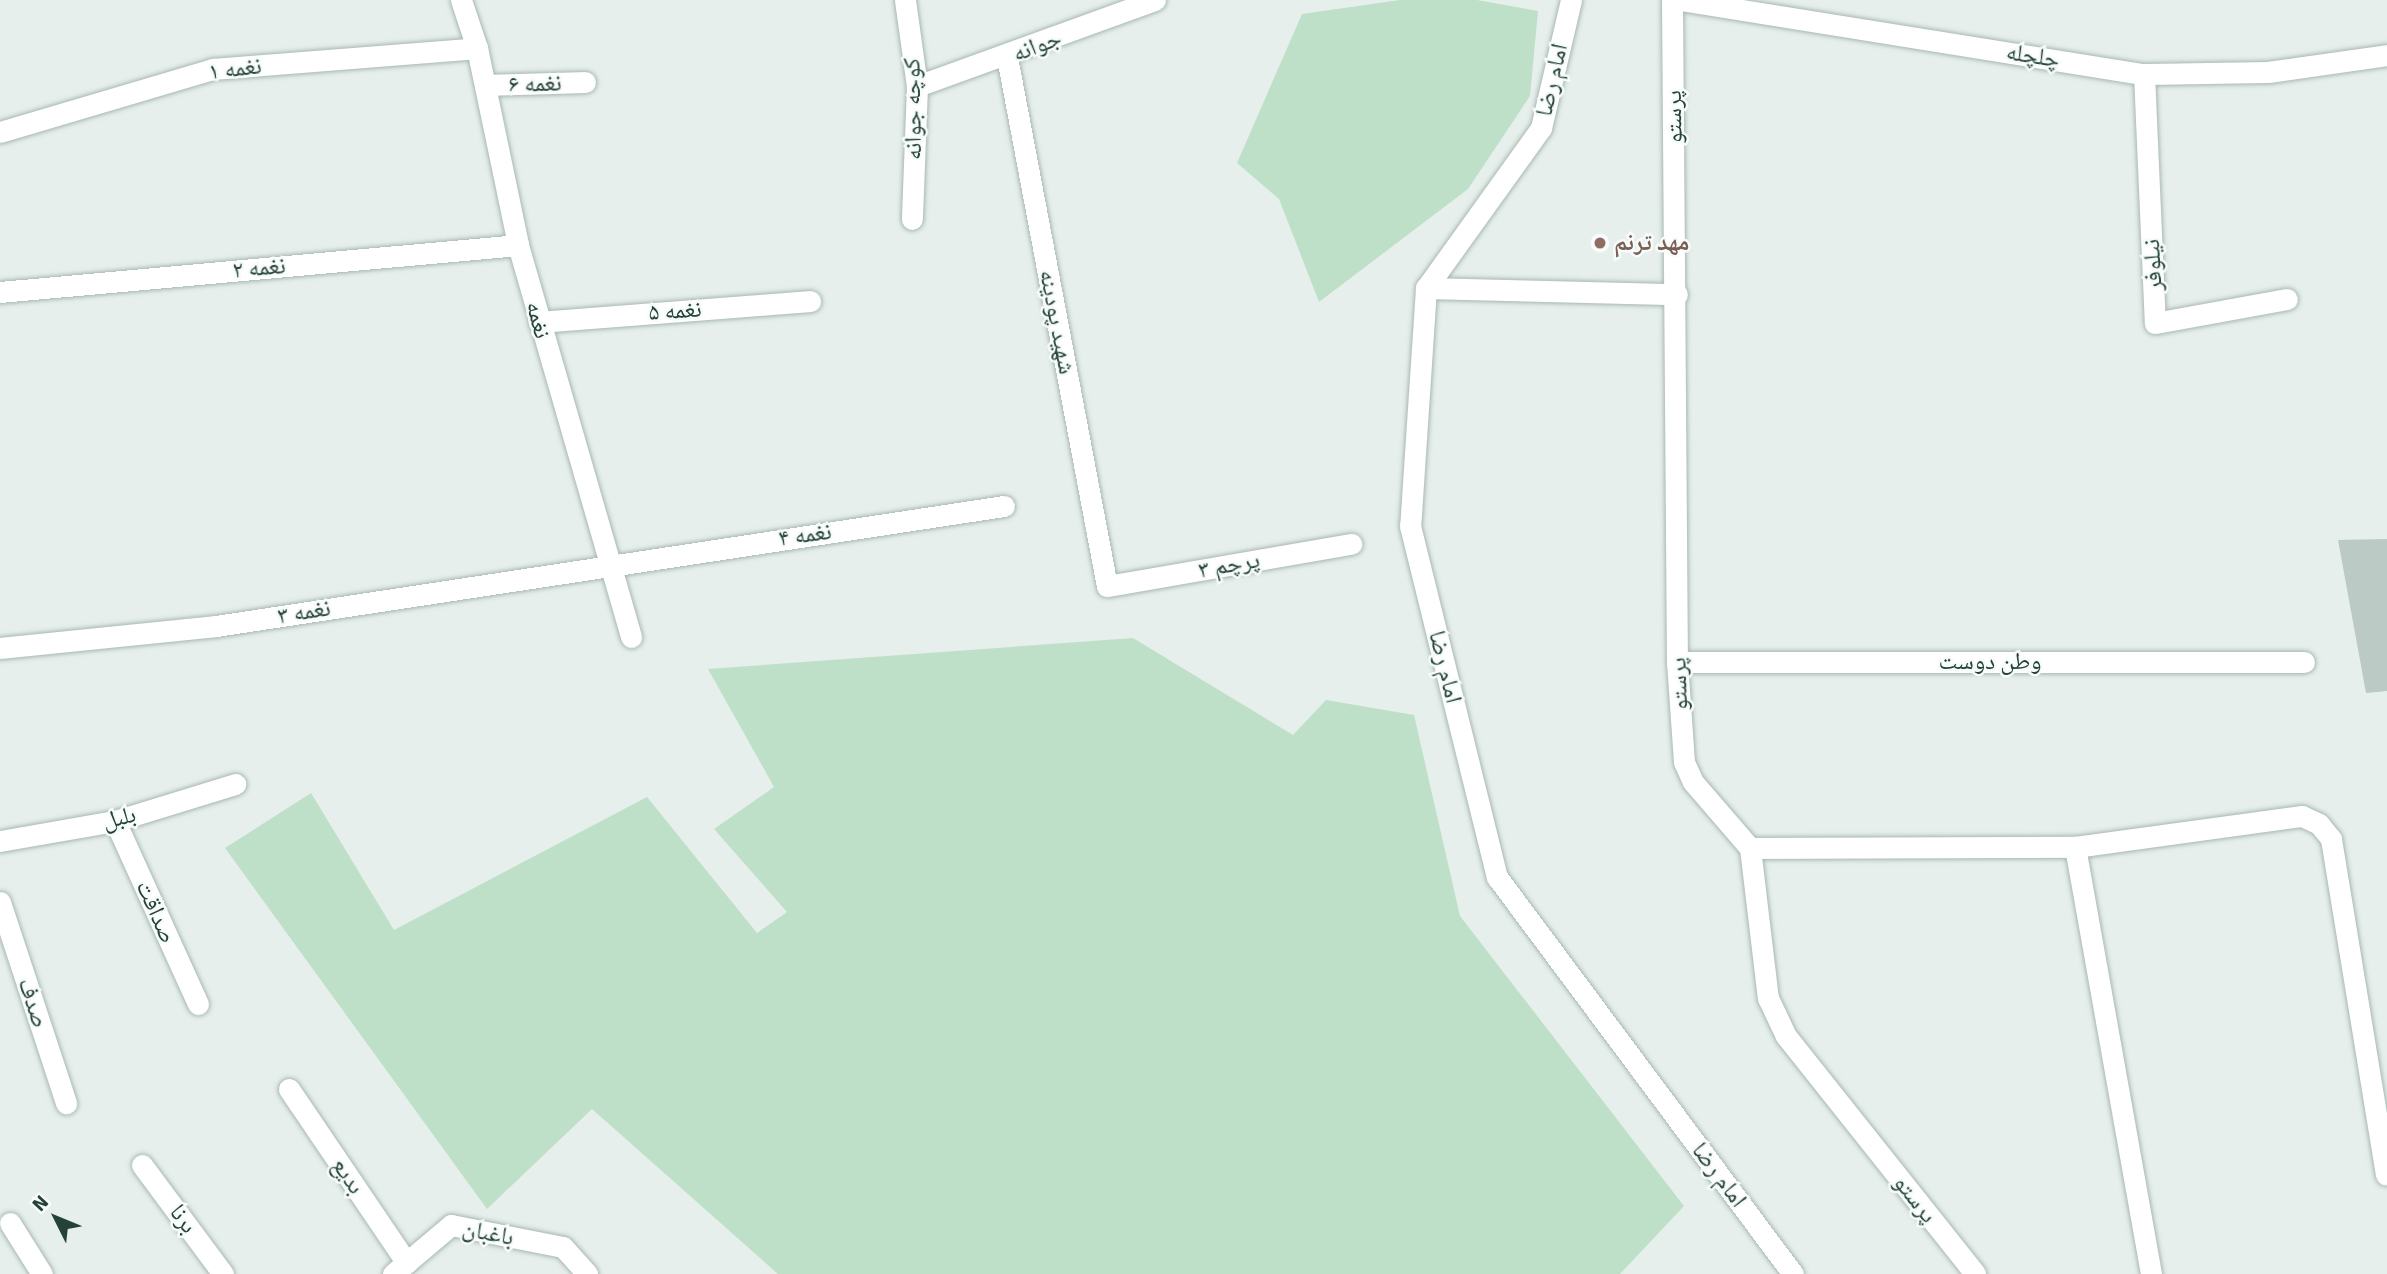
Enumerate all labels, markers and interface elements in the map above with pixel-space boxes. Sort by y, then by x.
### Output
street label: جوانه [1009,24,1065,68]
street label: چلچله [2004,38,2062,74]
street label: امام رضا [1530,41,1574,119]
street label: نغمه ۱ [207,51,263,87]
street label: کوچه جوانه [898,58,928,160]
street label: نغمه ۶ [508,69,562,99]
street label: پرستو [1659,90,1689,144]
place label: مهد ترنم [1614,229,1689,257]
marker: مهد ترنم [1592,235,1608,251]
street label: نیلوفر [2137,238,2169,292]
street label: نغمه ۲ [231,251,287,285]
street label: شهید پودینه [1033,267,1081,377]
street label: نغمه ۵ [647,295,703,327]
street label: نغمه [519,298,557,342]
street label: نغمه ۴ [777,517,833,553]
street label: پرچم ۳ [1196,545,1262,585]
street label: نغمه ۳ [275,594,333,630]
street label: امام رضا [1422,628,1468,706]
street label: وطن دوست [1939,648,2041,676]
street label: پرستو [1664,657,1694,711]
street label: بلبل [99,800,139,836]
street label: صداقت [129,876,183,948]
street label: صدف [11,974,55,1032]
street label: امام رضا [1685,1137,1753,1213]
street label: بدیع [326,1152,370,1200]
street label: پرستو [1887,1169,1943,1229]
north arrow [21,1183,91,1253]
text: N [27,1191,54,1217]
street label: برنا [163,1199,203,1239]
street label: باغبان [460,1214,516,1252]

